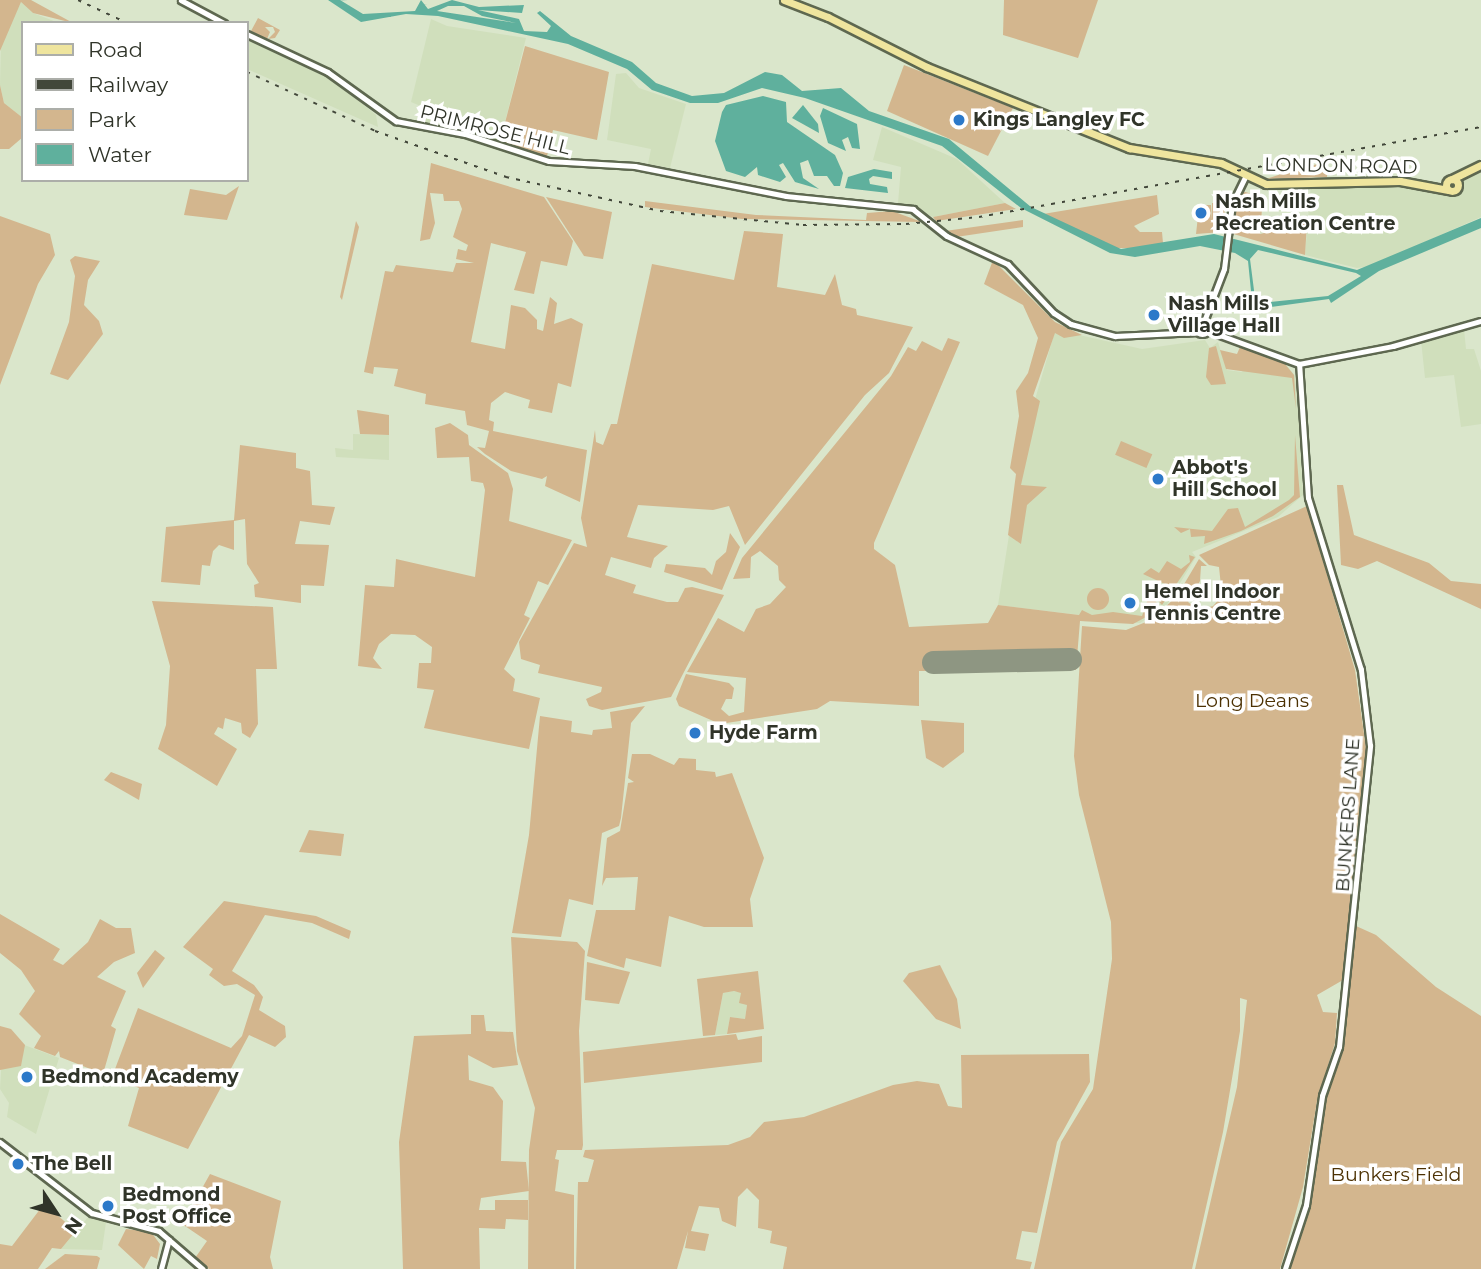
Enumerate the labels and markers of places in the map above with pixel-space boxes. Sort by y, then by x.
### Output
place label: Kings Langley FC [973,109,1145,131]
marker: Kings Langley FC [951,112,967,128]
place label: Nash Mills Recreation Centre [1215,191,1395,235]
marker: Nash Mills Recreation Centre [1193,205,1209,221]
place label: Nash Mills Village Hall [1168,293,1280,337]
marker: Nash Mills Village Hall [1146,307,1162,323]
place label: Abbot's Hill School [1172,457,1277,501]
marker: Abbot's Hill School [1150,471,1166,487]
place label: Hemel Indoor Tennis Centre [1144,581,1281,625]
marker: Hemel Indoor Tennis Centre [1122,595,1138,611]
place label: Hyde Farm [709,722,818,744]
marker: Hyde Farm [687,725,703,741]
place label: Bedmond Academy [41,1066,239,1088]
marker: Bedmond Academy [19,1069,35,1085]
place label: The Bell [32,1153,112,1175]
marker: The Bell [10,1156,26,1172]
place label: Bedmond Post Office [122,1184,231,1228]
marker: Bedmond Post Office [100,1198,116,1214]

